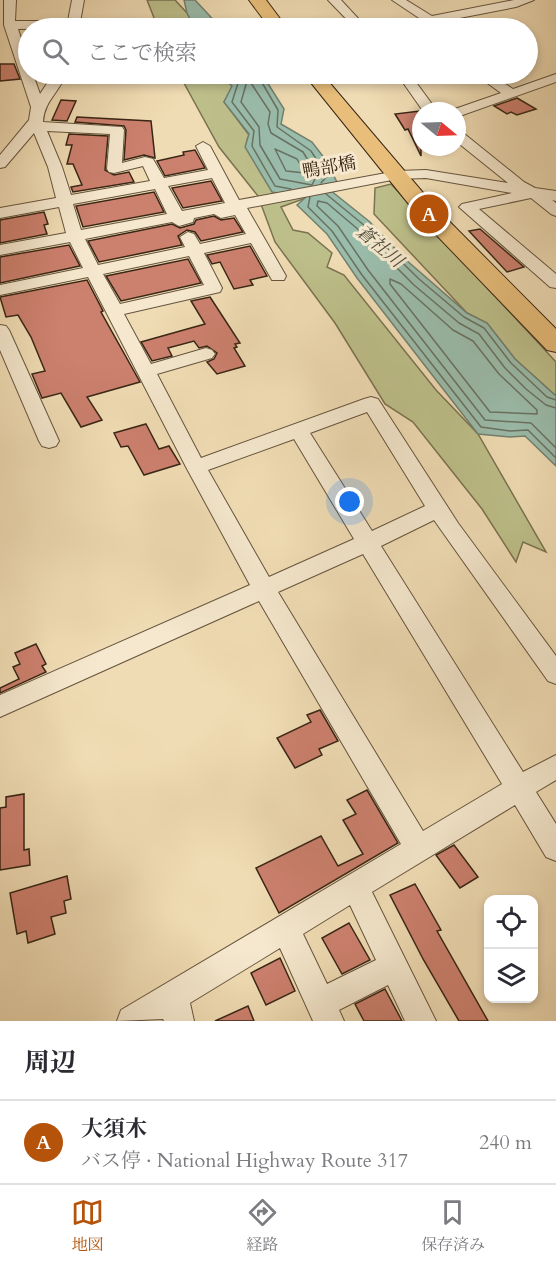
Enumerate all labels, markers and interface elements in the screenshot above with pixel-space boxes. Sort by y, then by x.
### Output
search box [18,18,538,84]
icon: search [39,35,72,68]
text: ここで検索 [87,38,197,68]
north arrow [412,102,466,156]
street label: 鴨部橋 [300,150,358,184]
pin: A [410,192,448,236]
water label: 蒼社川 [351,219,410,275]
your location [335,487,364,516]
map controls [484,895,538,1003]
button: locate [484,895,538,949]
button: layers [484,949,538,1003]
text: 周辺 [24,1045,76,1080]
text: 大須木 [81,1114,147,1144]
text: A [36,1129,51,1156]
text: 240 m [479,1129,532,1156]
text: バス停 · National Highway Route 317 [81,1147,408,1174]
tab: 地図 [71,1196,104,1256]
tab: 経路 [246,1196,279,1256]
tab: 保存済み [421,1196,485,1256]

